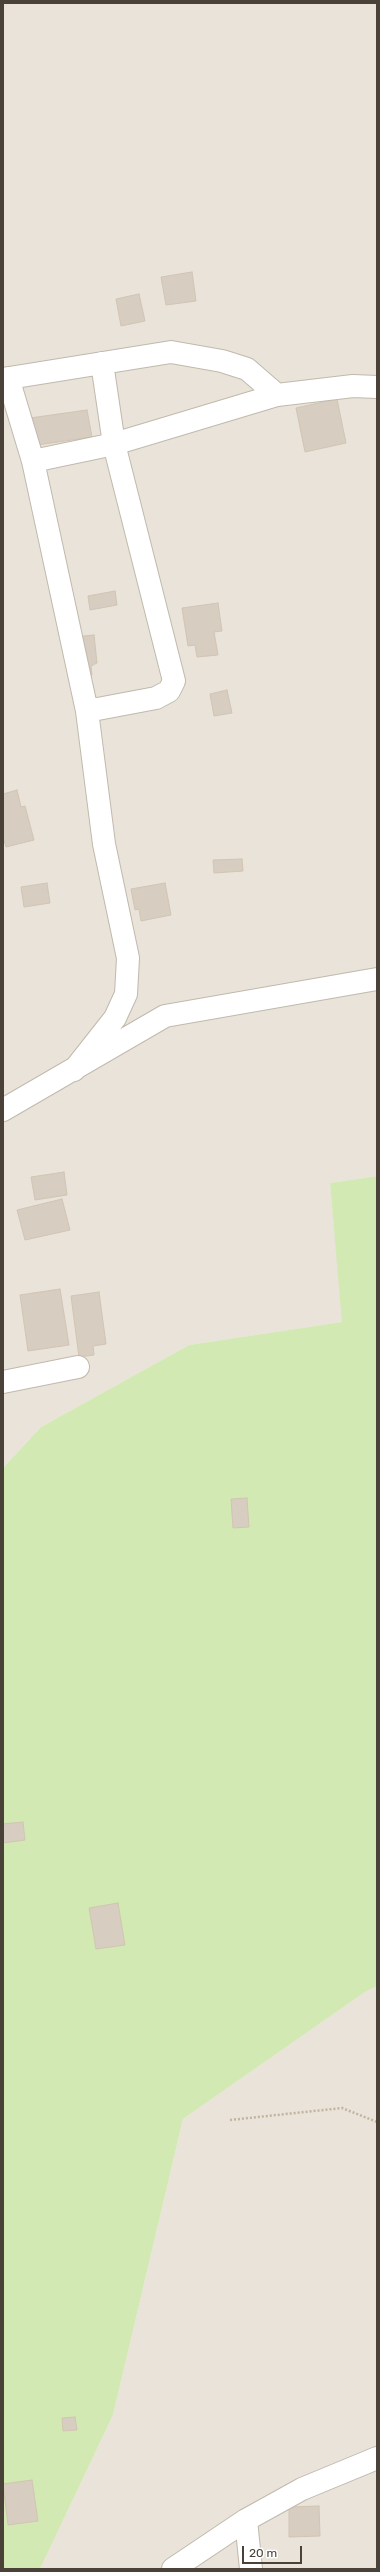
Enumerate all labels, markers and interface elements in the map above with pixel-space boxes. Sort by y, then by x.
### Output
scale bar [244,2538,304,2564]
text: 20 m [249,2546,277,2560]

